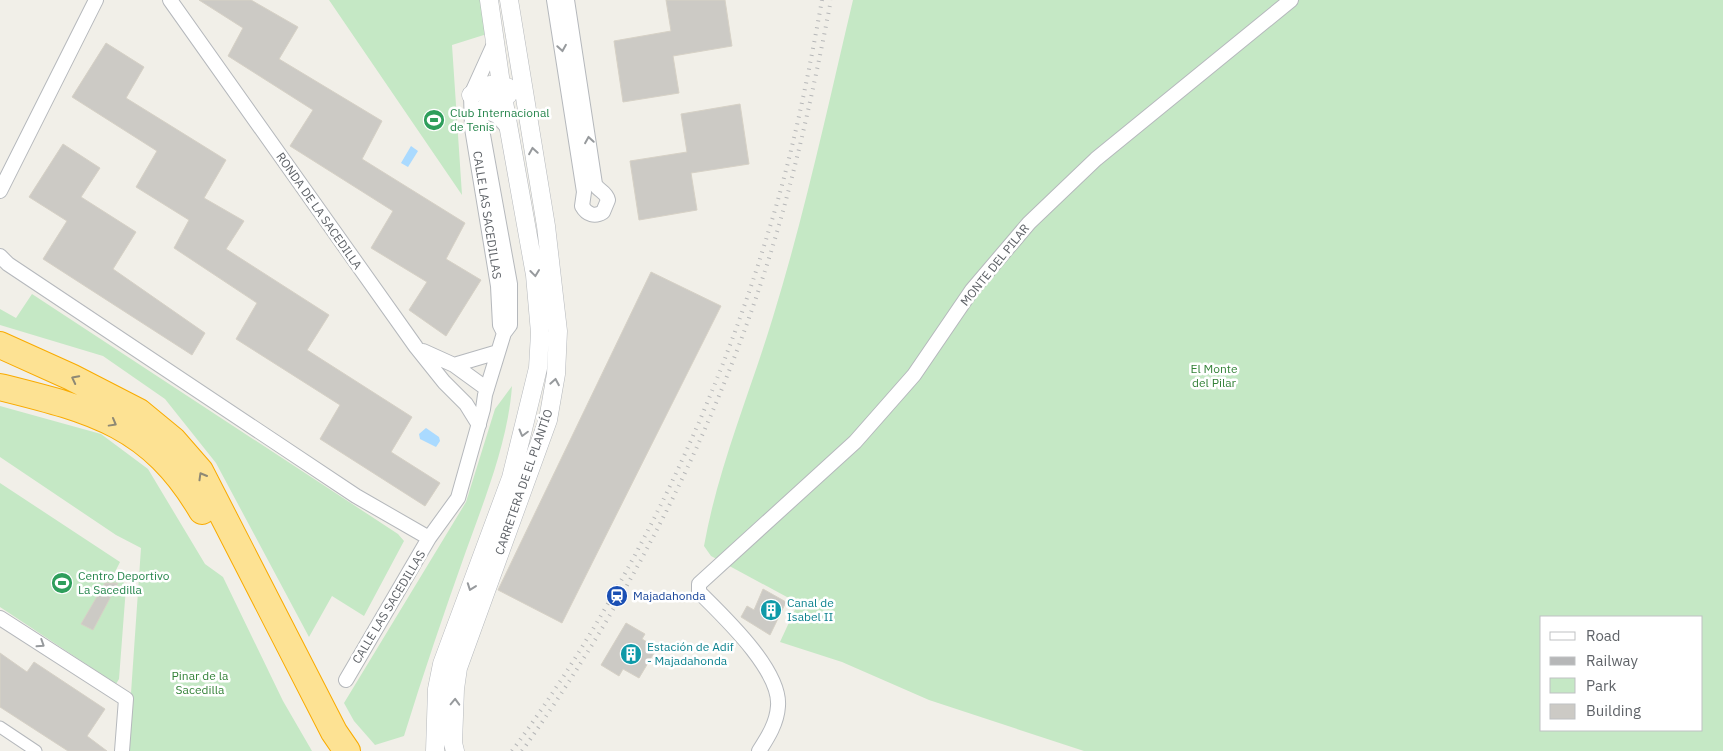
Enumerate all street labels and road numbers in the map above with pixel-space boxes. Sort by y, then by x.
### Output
street label: RONDA DE LA SACEDILLA [273,149,366,272]
street label: CALLE LAS SACEDILLAS [470,150,505,280]
street label: MONTE DEL PILAR [957,220,1032,309]
street label: CARRETERA DE EL PLANTÍO [492,407,556,557]
street label: CALLE LAS SACEDILLAS [349,547,428,666]

